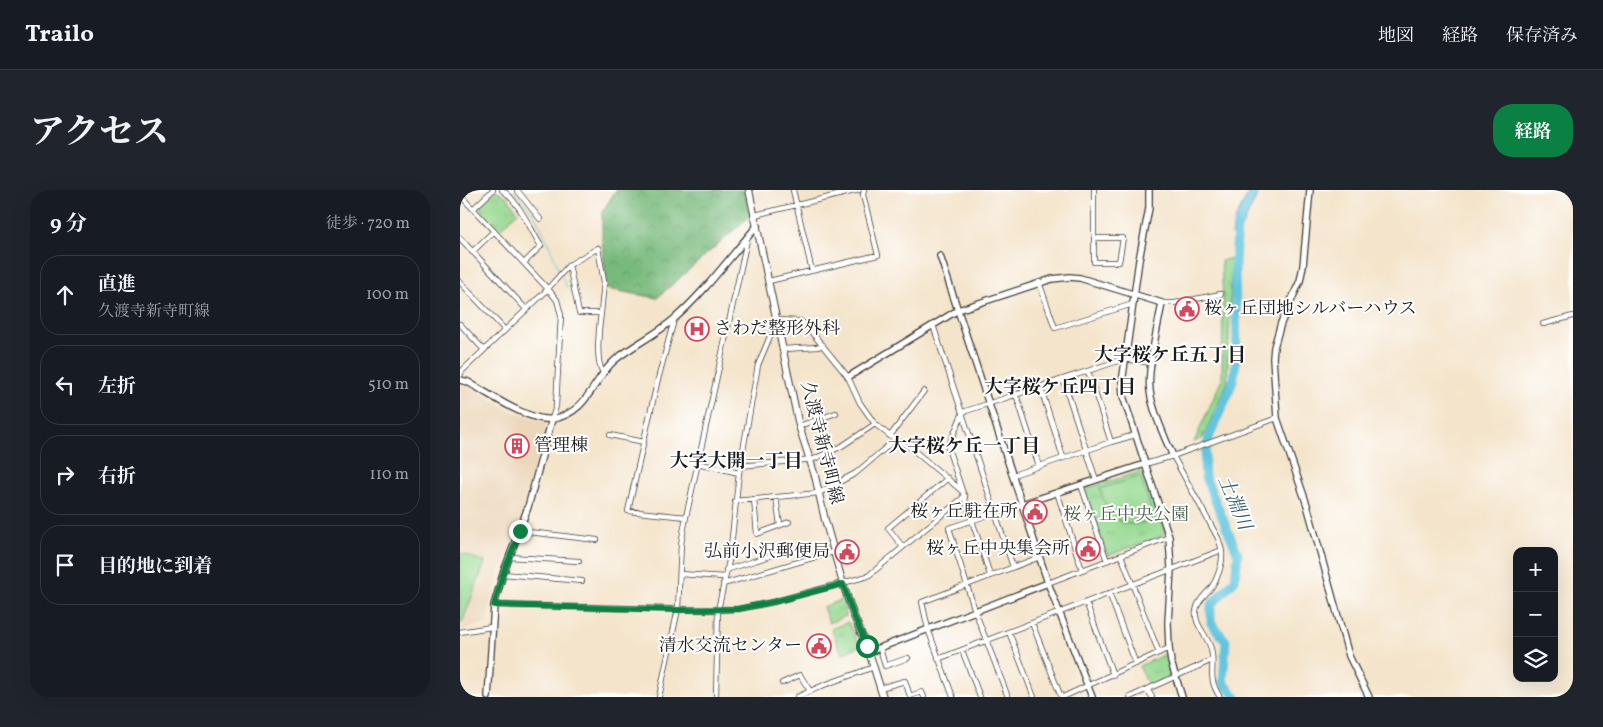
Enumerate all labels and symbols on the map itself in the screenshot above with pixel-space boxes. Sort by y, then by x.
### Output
public building icon: 桜ヶ丘団地シルバーハウス [1174,296,1200,322]
place label: 桜ヶ丘団地シルバーハウス [1204,297,1417,322]
hospital icon: さわだ整形外科 [684,316,710,342]
place label: さわだ整形外科 [714,317,840,342]
district label: 大字桜ケ丘五丁目 [1094,343,1246,369]
district label: 大字桜ケ丘四丁目 [984,375,1136,401]
street label: 久渡寺新寺町線 [794,379,848,507]
building icon: 管理棟 [504,433,530,459]
place label: 管理棟 [534,434,588,459]
district label: 大字桜ケ丘一丁目 [888,434,1040,460]
district label: 大字大開一丁目 [669,449,803,475]
water label: 土淵川 [1211,472,1258,536]
public building icon: 桜ヶ丘駐在所 [1022,499,1048,525]
place label: 桜ヶ丘駐在所 [910,500,1018,525]
park label: 桜ヶ丘中央公園 [1063,503,1189,528]
route end [509,520,532,543]
public building icon: 桜ヶ丘中央集会所 [1075,536,1101,562]
place label: 桜ヶ丘中央集会所 [926,537,1070,562]
public building icon: 弘前小沢郵便局 [834,539,860,565]
place label: 弘前小沢郵便局 [704,540,830,565]
public building icon: 清水交流センター [806,633,832,659]
place label: 清水交流センター [659,634,802,659]
route start [856,635,879,658]

